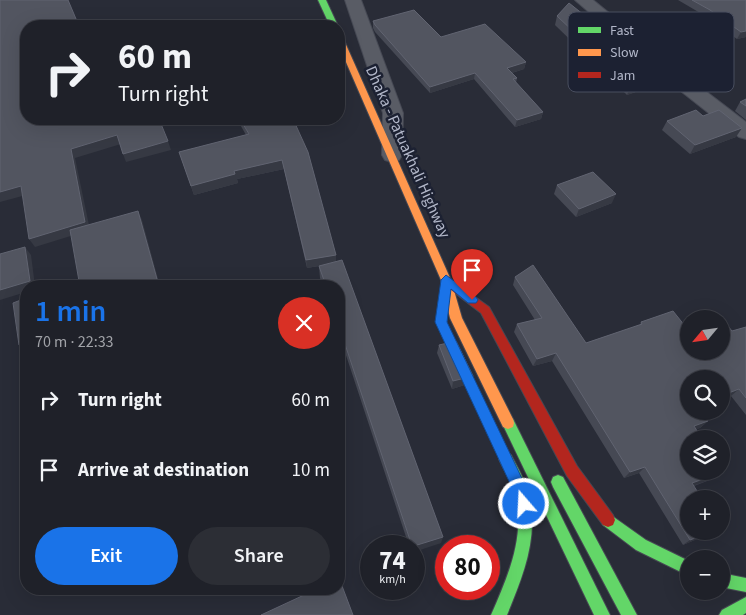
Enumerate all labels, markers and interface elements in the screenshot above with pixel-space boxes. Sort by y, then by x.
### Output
legend [568,12,734,92]
text: Fast [610,21,634,41]
text: 60 m [118,32,192,82]
icon: right [35,40,100,105]
text: Slow [610,43,639,63]
street label: Dhaka - Patuakhali Highway [360,63,456,242]
text: Jam [610,66,635,86]
text: Turn right [118,78,208,110]
pin [451,249,493,300]
icon: arrive [458,256,486,284]
text: 1 min [35,290,106,333]
button: close [278,297,330,349]
north arrow [680,310,730,360]
map controls [680,310,730,600]
text: 70 m · 22:33 [35,331,114,353]
button: search [680,370,730,420]
icon: right [35,386,63,414]
text: Turn right [78,387,162,414]
text: 60 m [292,387,330,414]
button: layers [680,430,730,480]
icon: arrive [35,456,63,484]
text: Arrive at destination [78,457,249,484]
text: 10 m [292,457,330,484]
position arrow [497,477,549,529]
button: + [680,490,730,540]
button: Exit [35,527,178,585]
button: Share [188,527,330,585]
speed limit sign: 80 [435,535,500,600]
text: 74 [379,543,406,579]
button: − [680,550,730,600]
text: km/h [379,571,406,588]

